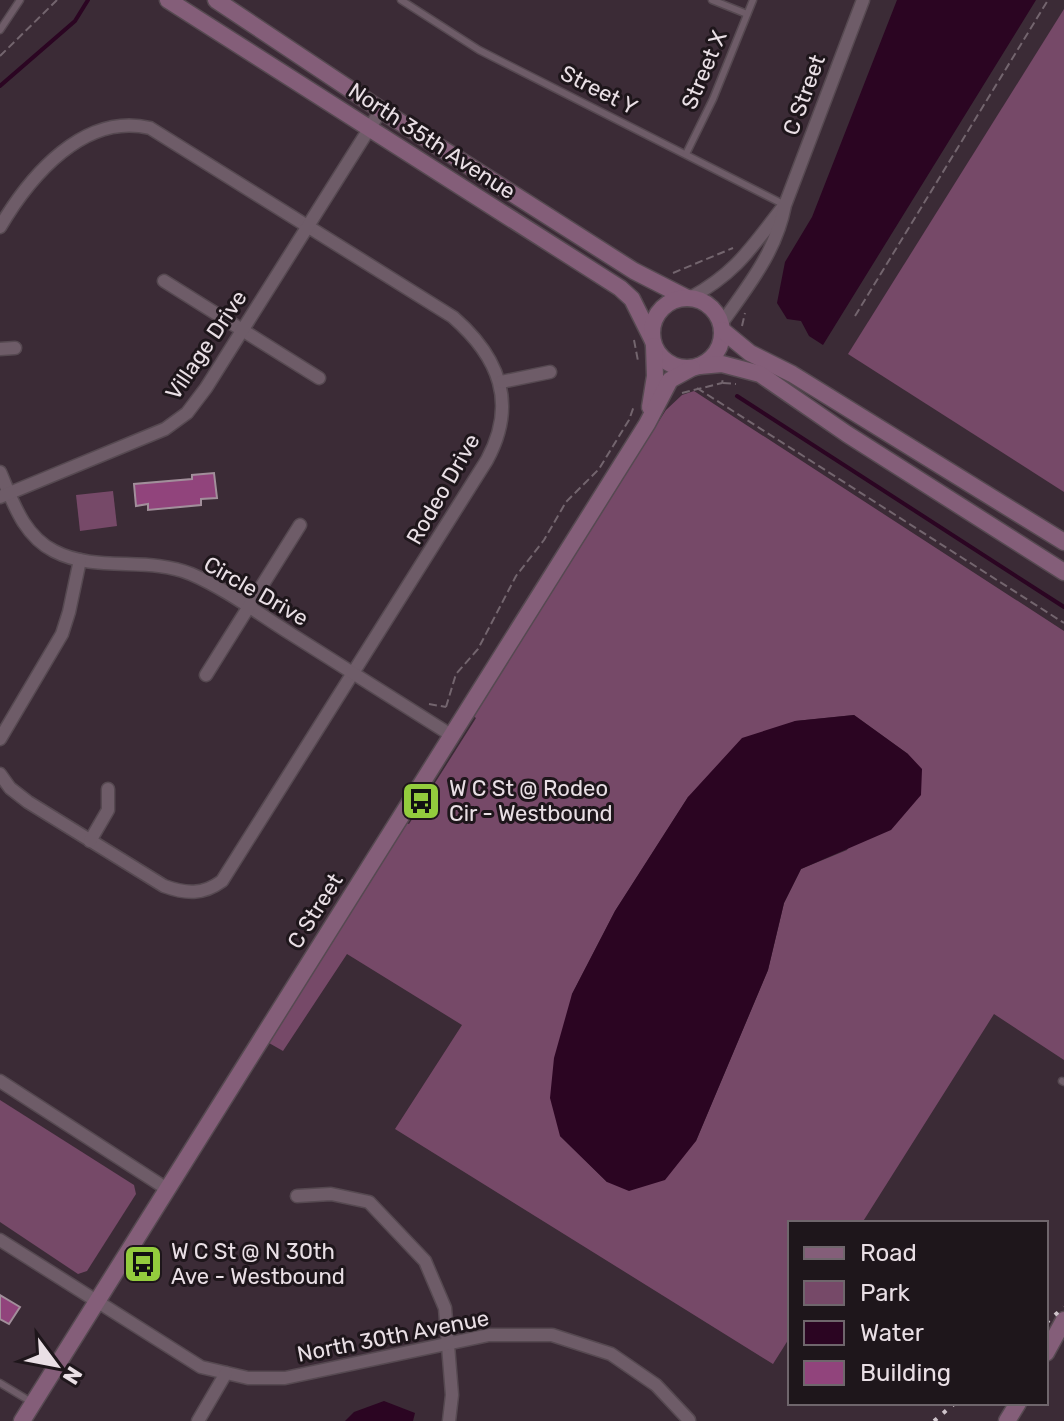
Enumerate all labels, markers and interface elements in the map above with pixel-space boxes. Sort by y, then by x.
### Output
street label: Street X [675,26,733,113]
street label: C Street [777,51,831,139]
street label: Street Y [556,59,642,121]
street label: North 35th Avenue [343,77,521,205]
street label: Village Drive [159,285,253,405]
street label: Rodeo Drive [400,429,486,549]
street label: Circle Drive [199,550,313,632]
place label: W C St @ Rodeo Cir - Westbound [449,775,613,827]
bus stop icon: W C St @ Rodeo Cir - Westbound [400,780,442,822]
street label: C Street [281,868,349,954]
legend [788,1221,1048,1405]
place label: W C St @ N 30th Ave - Westbound [171,1238,345,1290]
text: Road [860,1239,917,1267]
bus stop icon: W C St @ N 30th Ave - Westbound [122,1243,164,1285]
text: Park [860,1279,911,1307]
street label: North 30th Avenue [295,1304,491,1368]
text: Water [860,1319,924,1347]
north arrow [16,1325,96,1405]
text: Building [860,1359,951,1387]
text: N [57,1361,88,1389]

